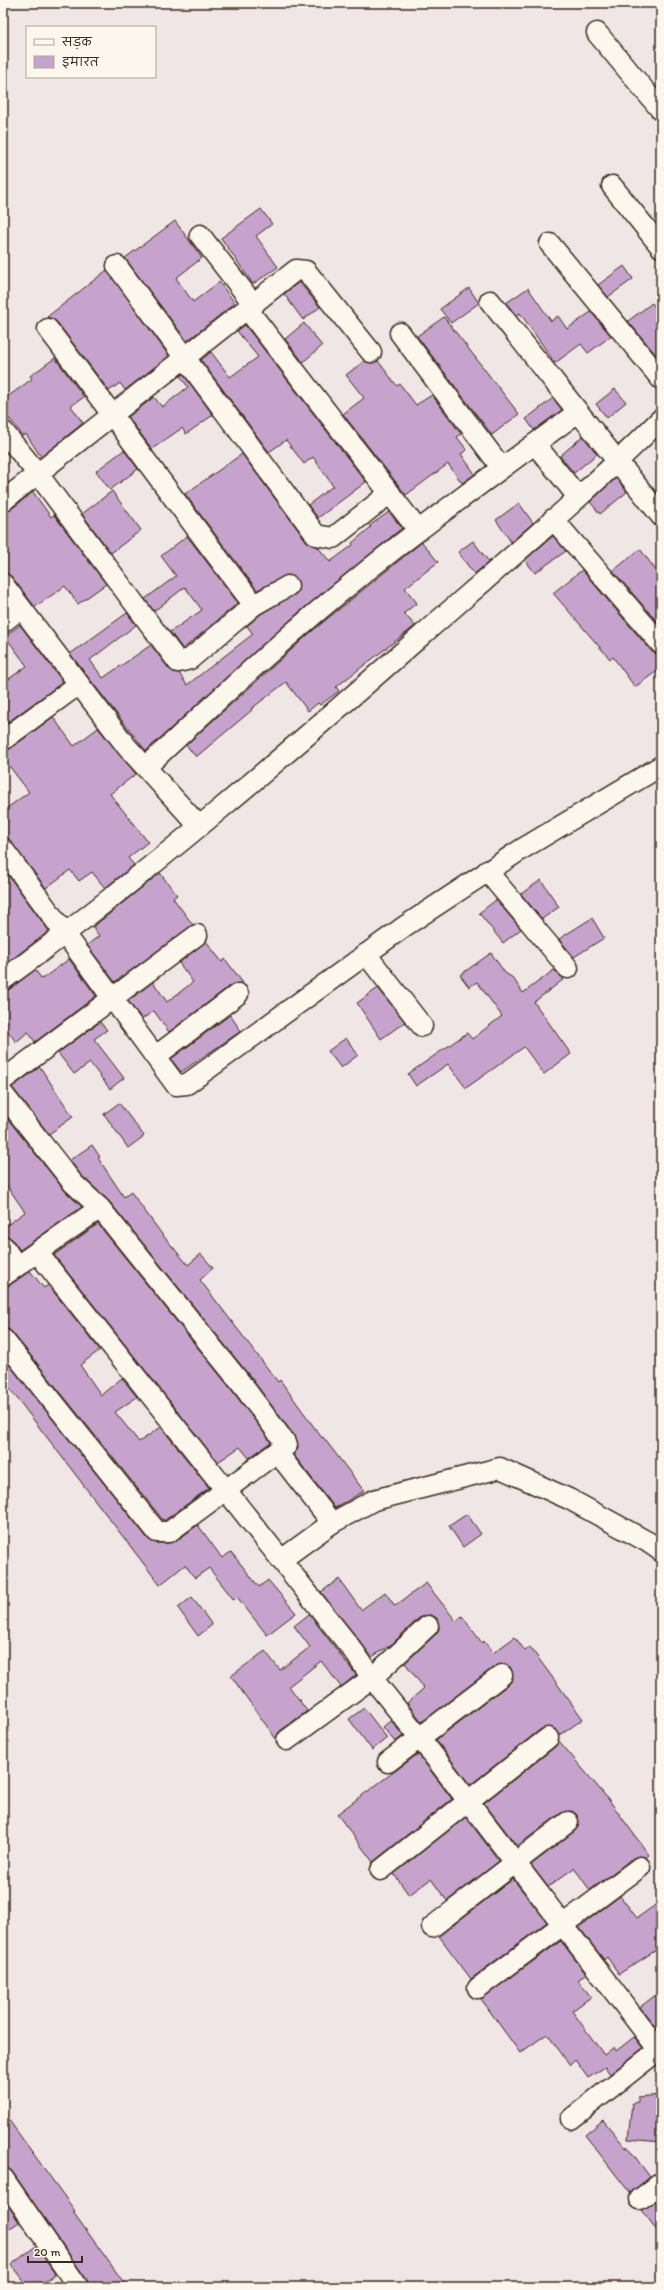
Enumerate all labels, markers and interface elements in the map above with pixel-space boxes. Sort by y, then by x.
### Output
legend [26,26,156,78]
text: सड़क [61,35,93,50]
text: इमारत [62,55,100,69]
scale bar [28,2238,82,2264]
text: 20 m [34,2245,61,2259]

